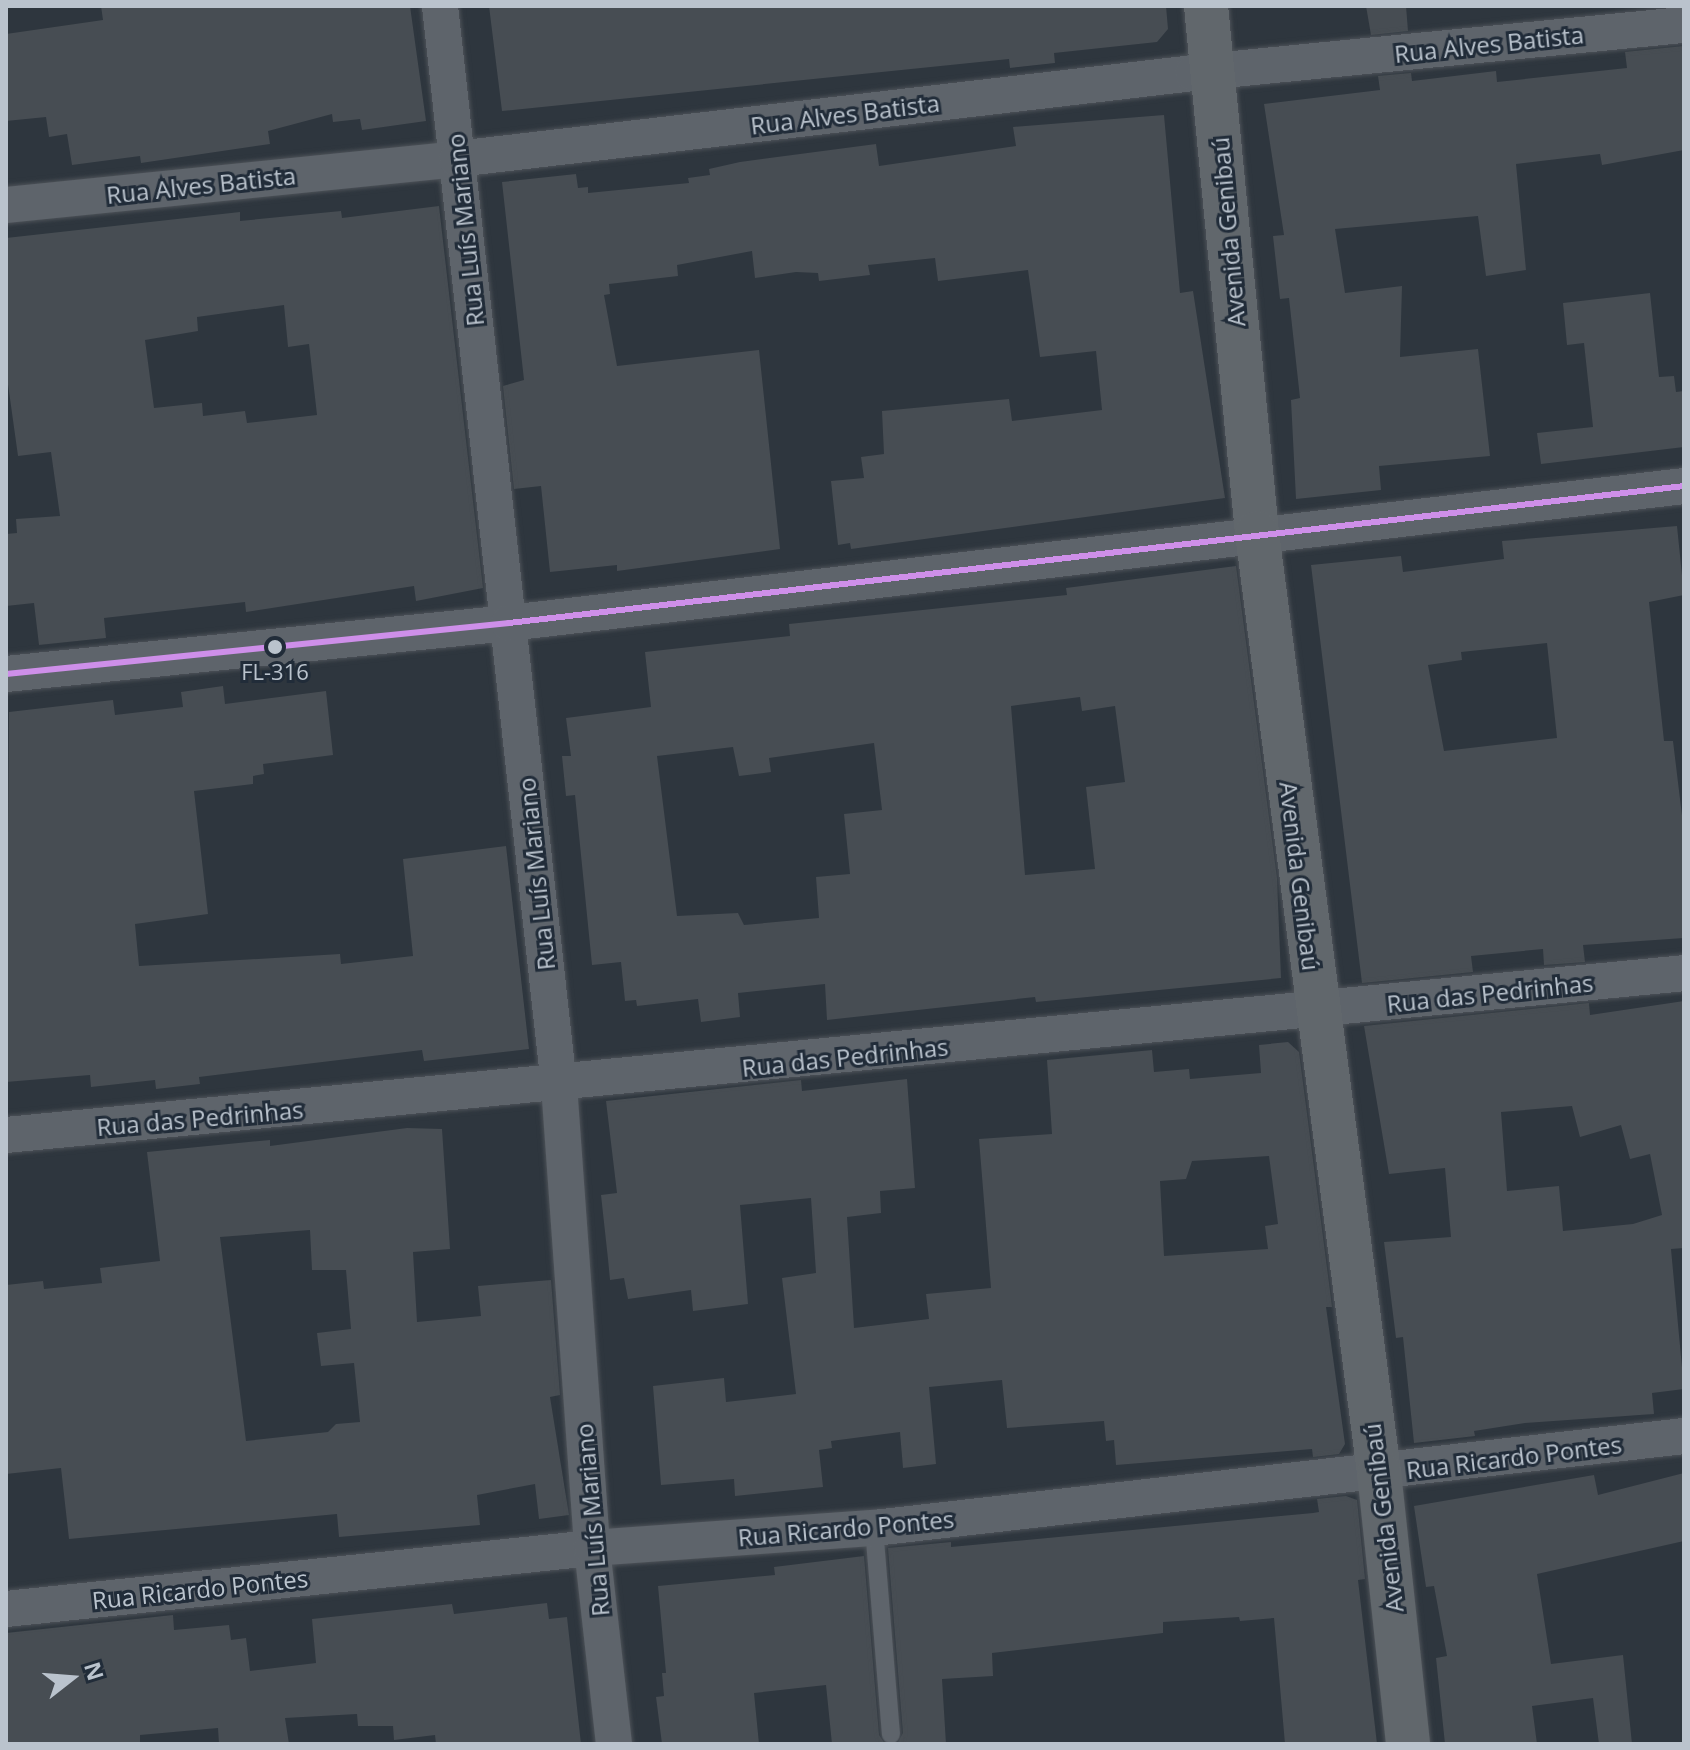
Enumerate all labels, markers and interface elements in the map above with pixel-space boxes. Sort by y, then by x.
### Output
street label: Rua Alves Batista [1393,20,1585,68]
street label: Rua Alves Batista [749,88,941,140]
street label: Rua Luís Mariano [441,132,489,328]
street label: Avenida Genibaú [1205,136,1251,328]
street label: Rua Alves Batista [105,161,297,209]
marker: FL-316 [267,639,283,655]
place label: FL-316 [241,659,309,685]
street label: Rua Luís Mariano [512,776,560,972]
street label: Avenida Genibaú [1274,780,1326,972]
street label: Rua das Pedrinhas [1385,968,1595,1018]
street label: Rua das Pedrinhas [740,1032,950,1082]
street label: Rua das Pedrinhas [95,1095,305,1141]
street label: Rua Luís Mariano [569,1422,615,1618]
street label: Avenida Genibaú [1357,1422,1409,1614]
street label: Rua Ricardo Pontes [1405,1429,1623,1485]
street label: Rua Ricardo Pontes [737,1504,955,1552]
street label: Rua Ricardo Pontes [91,1563,309,1615]
north arrow [32,1638,112,1718]
text: N [78,1658,112,1684]

